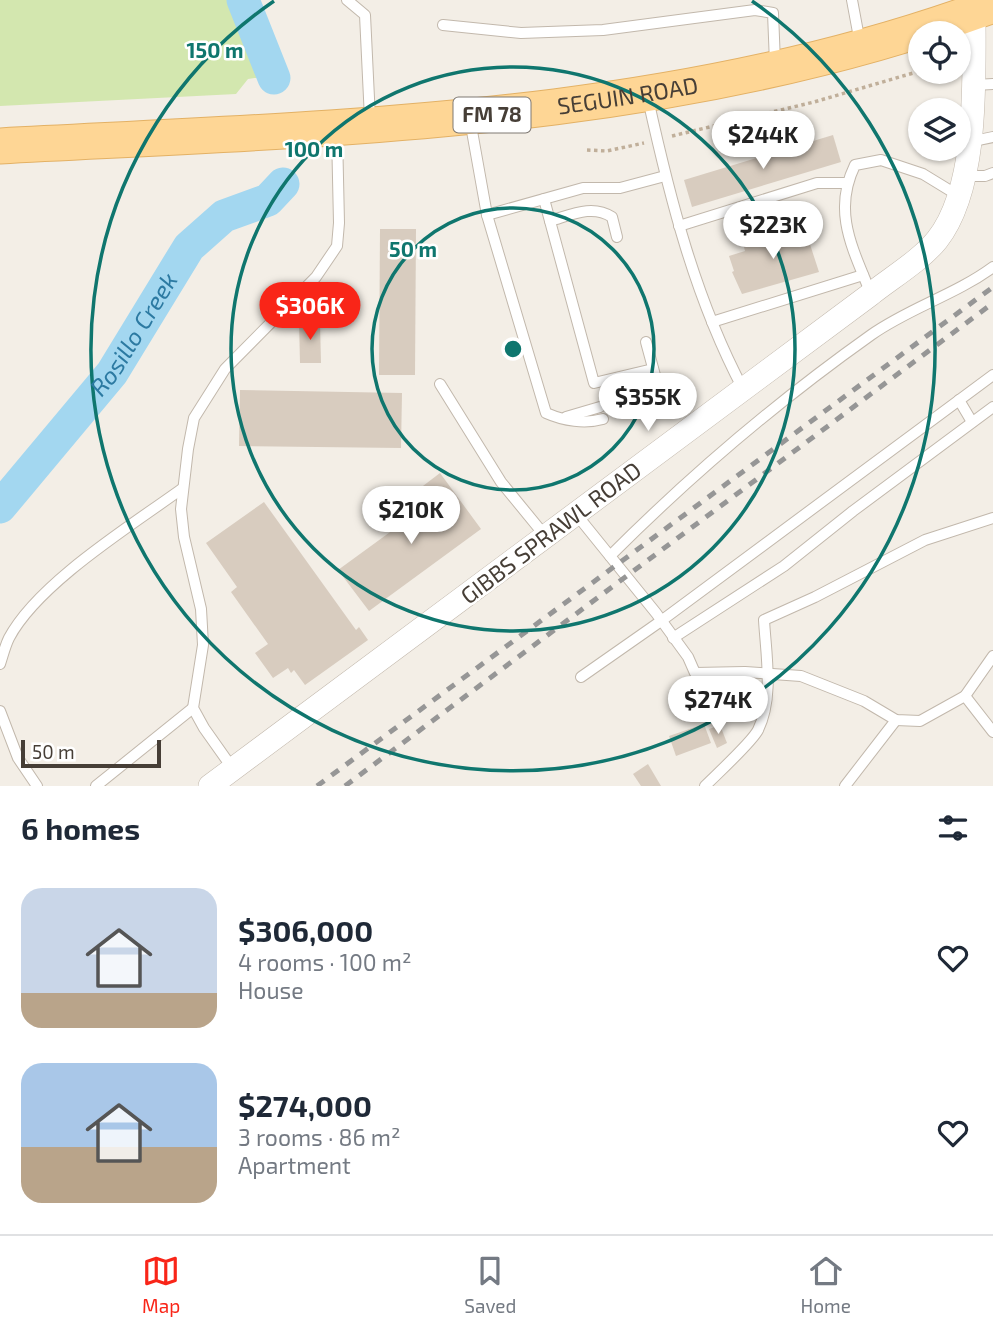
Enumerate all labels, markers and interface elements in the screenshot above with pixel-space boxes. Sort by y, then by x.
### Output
map controls [908,21,971,161]
button: locate [908,21,971,84]
text: 150 m [187,37,243,62]
street label: SEGUIN ROAD [556,70,700,119]
road number: FM 78 [454,97,530,132]
button: layers [908,98,971,161]
pin: $244K [714,111,812,171]
text: $244K [728,120,798,148]
text: 100 m [285,136,343,161]
pin: $223K [724,202,822,261]
text: $223K [739,210,807,238]
text: 50 m [389,236,437,261]
water label: Rosillo Creek [83,267,183,401]
pin: $306K [261,282,359,342]
text: $306K [275,291,345,319]
centre of rings [501,337,525,361]
pin: $355K [599,374,697,433]
text: $355K [615,382,681,410]
street label: GIBBS SPRAWL ROAD [455,455,646,609]
pin: $210K [362,486,460,546]
text: $210K [378,495,444,523]
pin: $274K [669,676,767,736]
text: $274K [684,685,752,713]
scale bar [21,737,161,769]
text: 50 m [32,740,75,763]
icon: filters [934,809,972,847]
text: 6 homes [21,810,140,846]
text: $306,000 [238,912,373,948]
icon: home [77,916,161,1000]
icon: heart [934,939,972,977]
text: 4 rooms · 100 m² [238,948,412,976]
text: House [238,976,304,1004]
text: $274,000 [238,1087,372,1123]
icon: home [77,1091,161,1175]
icon: heart [934,1114,972,1152]
text: 3 rooms · 86 m² [238,1123,400,1151]
text: Apartment [238,1151,351,1179]
tab: Map [142,1252,180,1317]
tab: Saved [464,1252,516,1317]
tab: Home [801,1252,851,1317]

